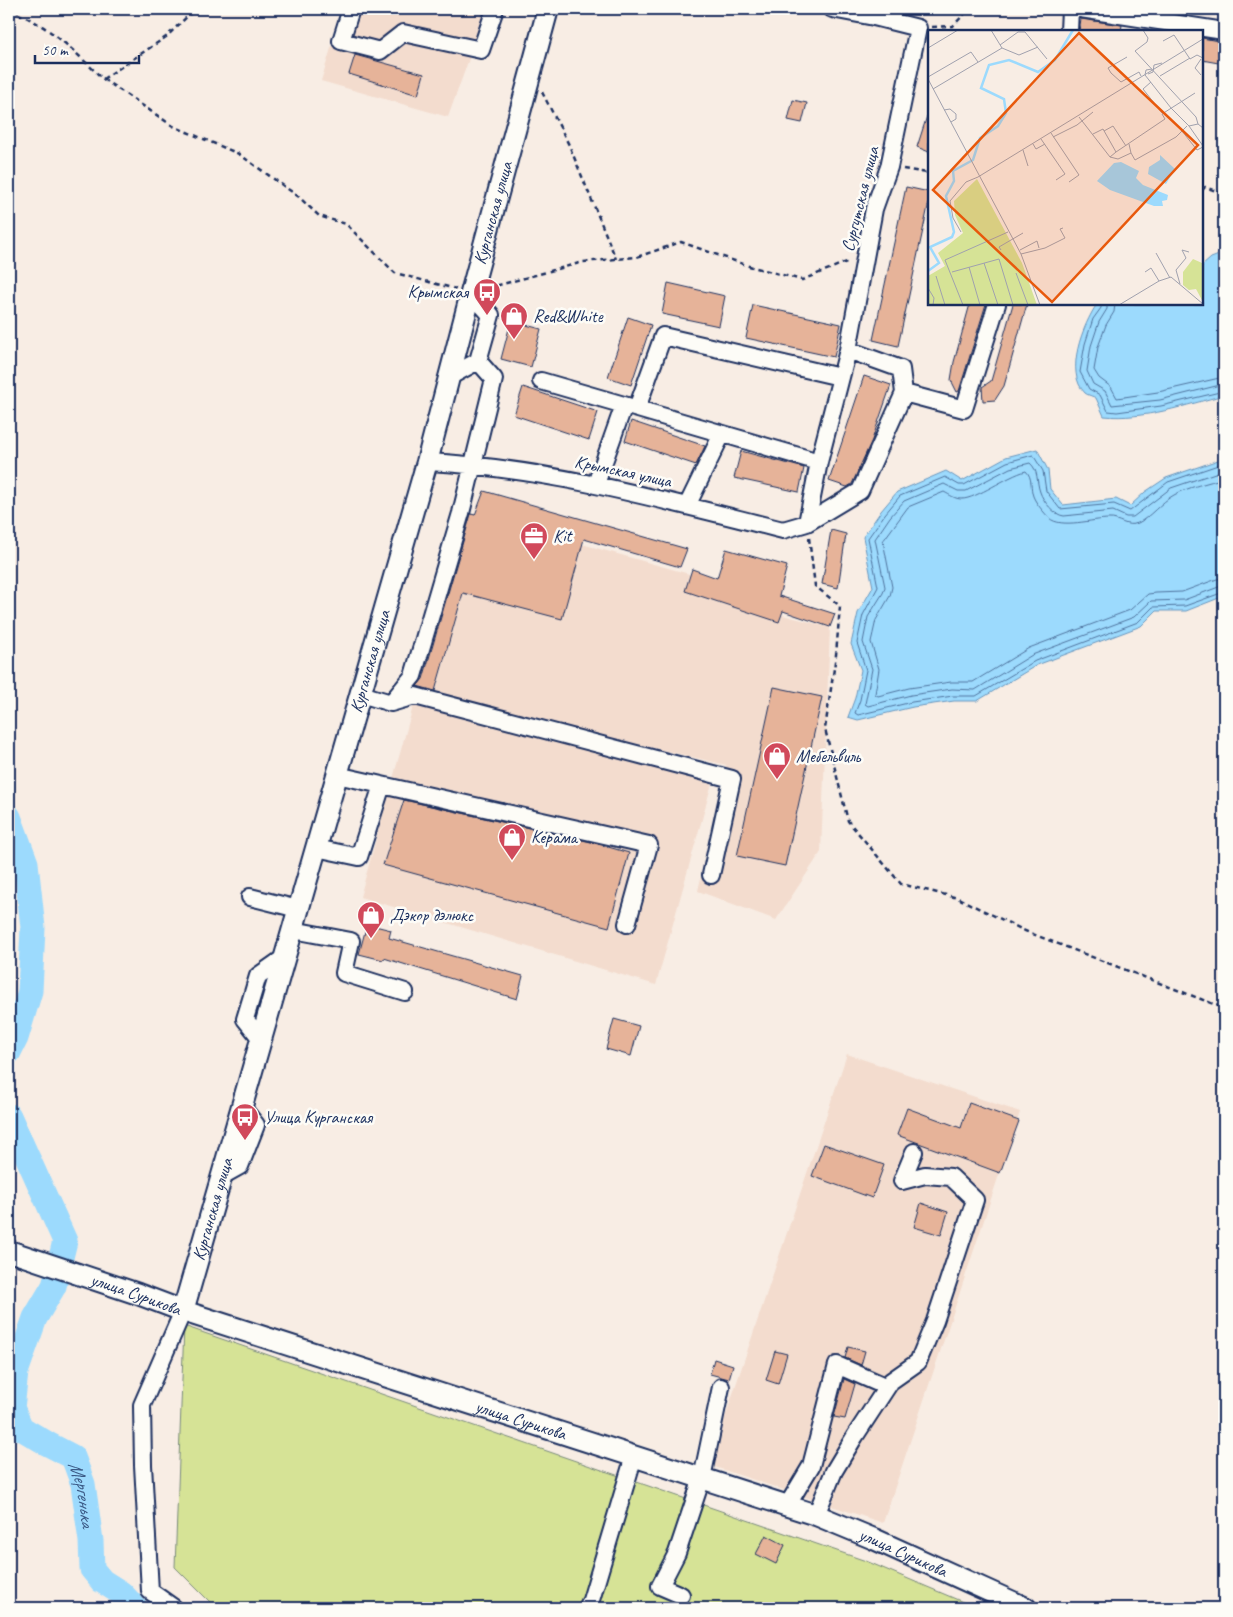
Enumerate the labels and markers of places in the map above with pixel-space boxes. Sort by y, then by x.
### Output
bus stop icon: Крымская [472,277,502,316]
place label: Крымская [408,281,469,303]
shop icon: Red&White [499,301,529,340]
place label: Red&White [533,305,604,327]
office icon: Kit [519,521,549,560]
place label: Kit [553,525,574,547]
shop icon: Мебельвиль [762,741,792,780]
place label: Мебельвиль [796,745,862,767]
shop icon: Керама [497,822,527,861]
place label: Керама [531,826,579,848]
shop icon: Дэкор дэлюкс [356,900,386,939]
place label: Дэкор дэлюкс [390,904,475,926]
bus stop icon: Улица Курганская [230,1102,260,1141]
place label: Улица Курганская [264,1106,374,1128]

